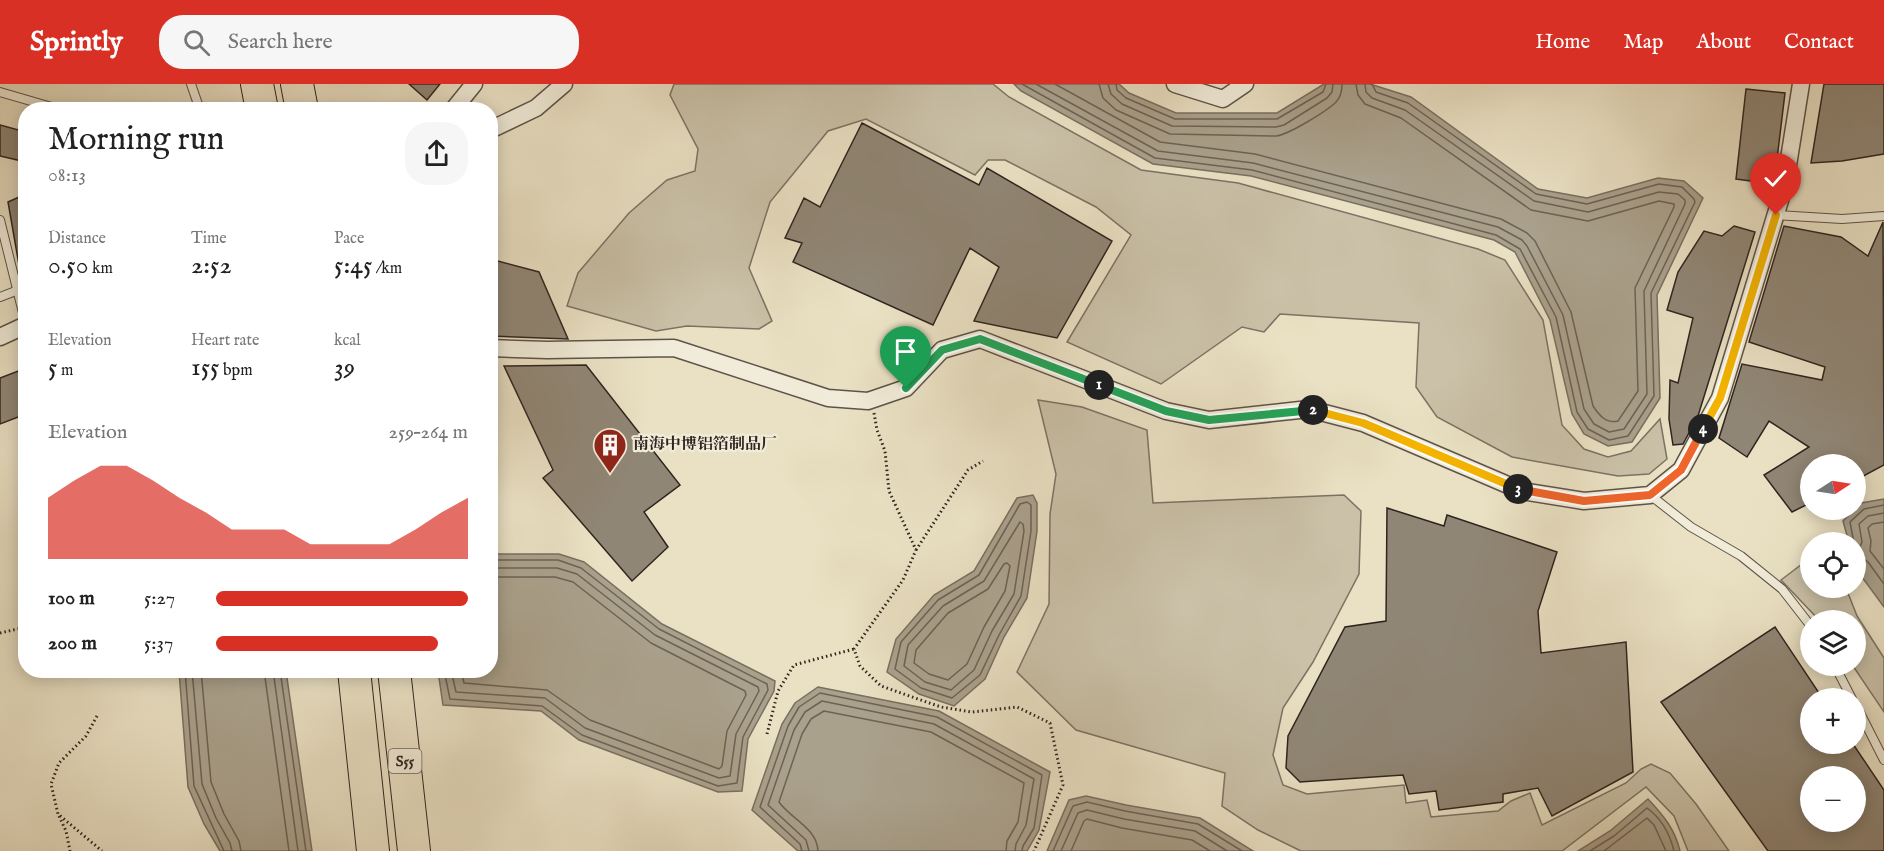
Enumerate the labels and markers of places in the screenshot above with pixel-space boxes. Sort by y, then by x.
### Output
pin [1750,153,1801,215]
pin [880,326,931,388]
pin: 1 [1084,370,1114,400]
pin: 2 [1298,395,1328,425]
pin: 4 [1688,414,1718,444]
building icon: 南海中博铝箔制品厂 [592,427,628,474]
place label: 南海中博铝箔制品厂 [633,435,777,455]
pin: 3 [1503,474,1533,504]

